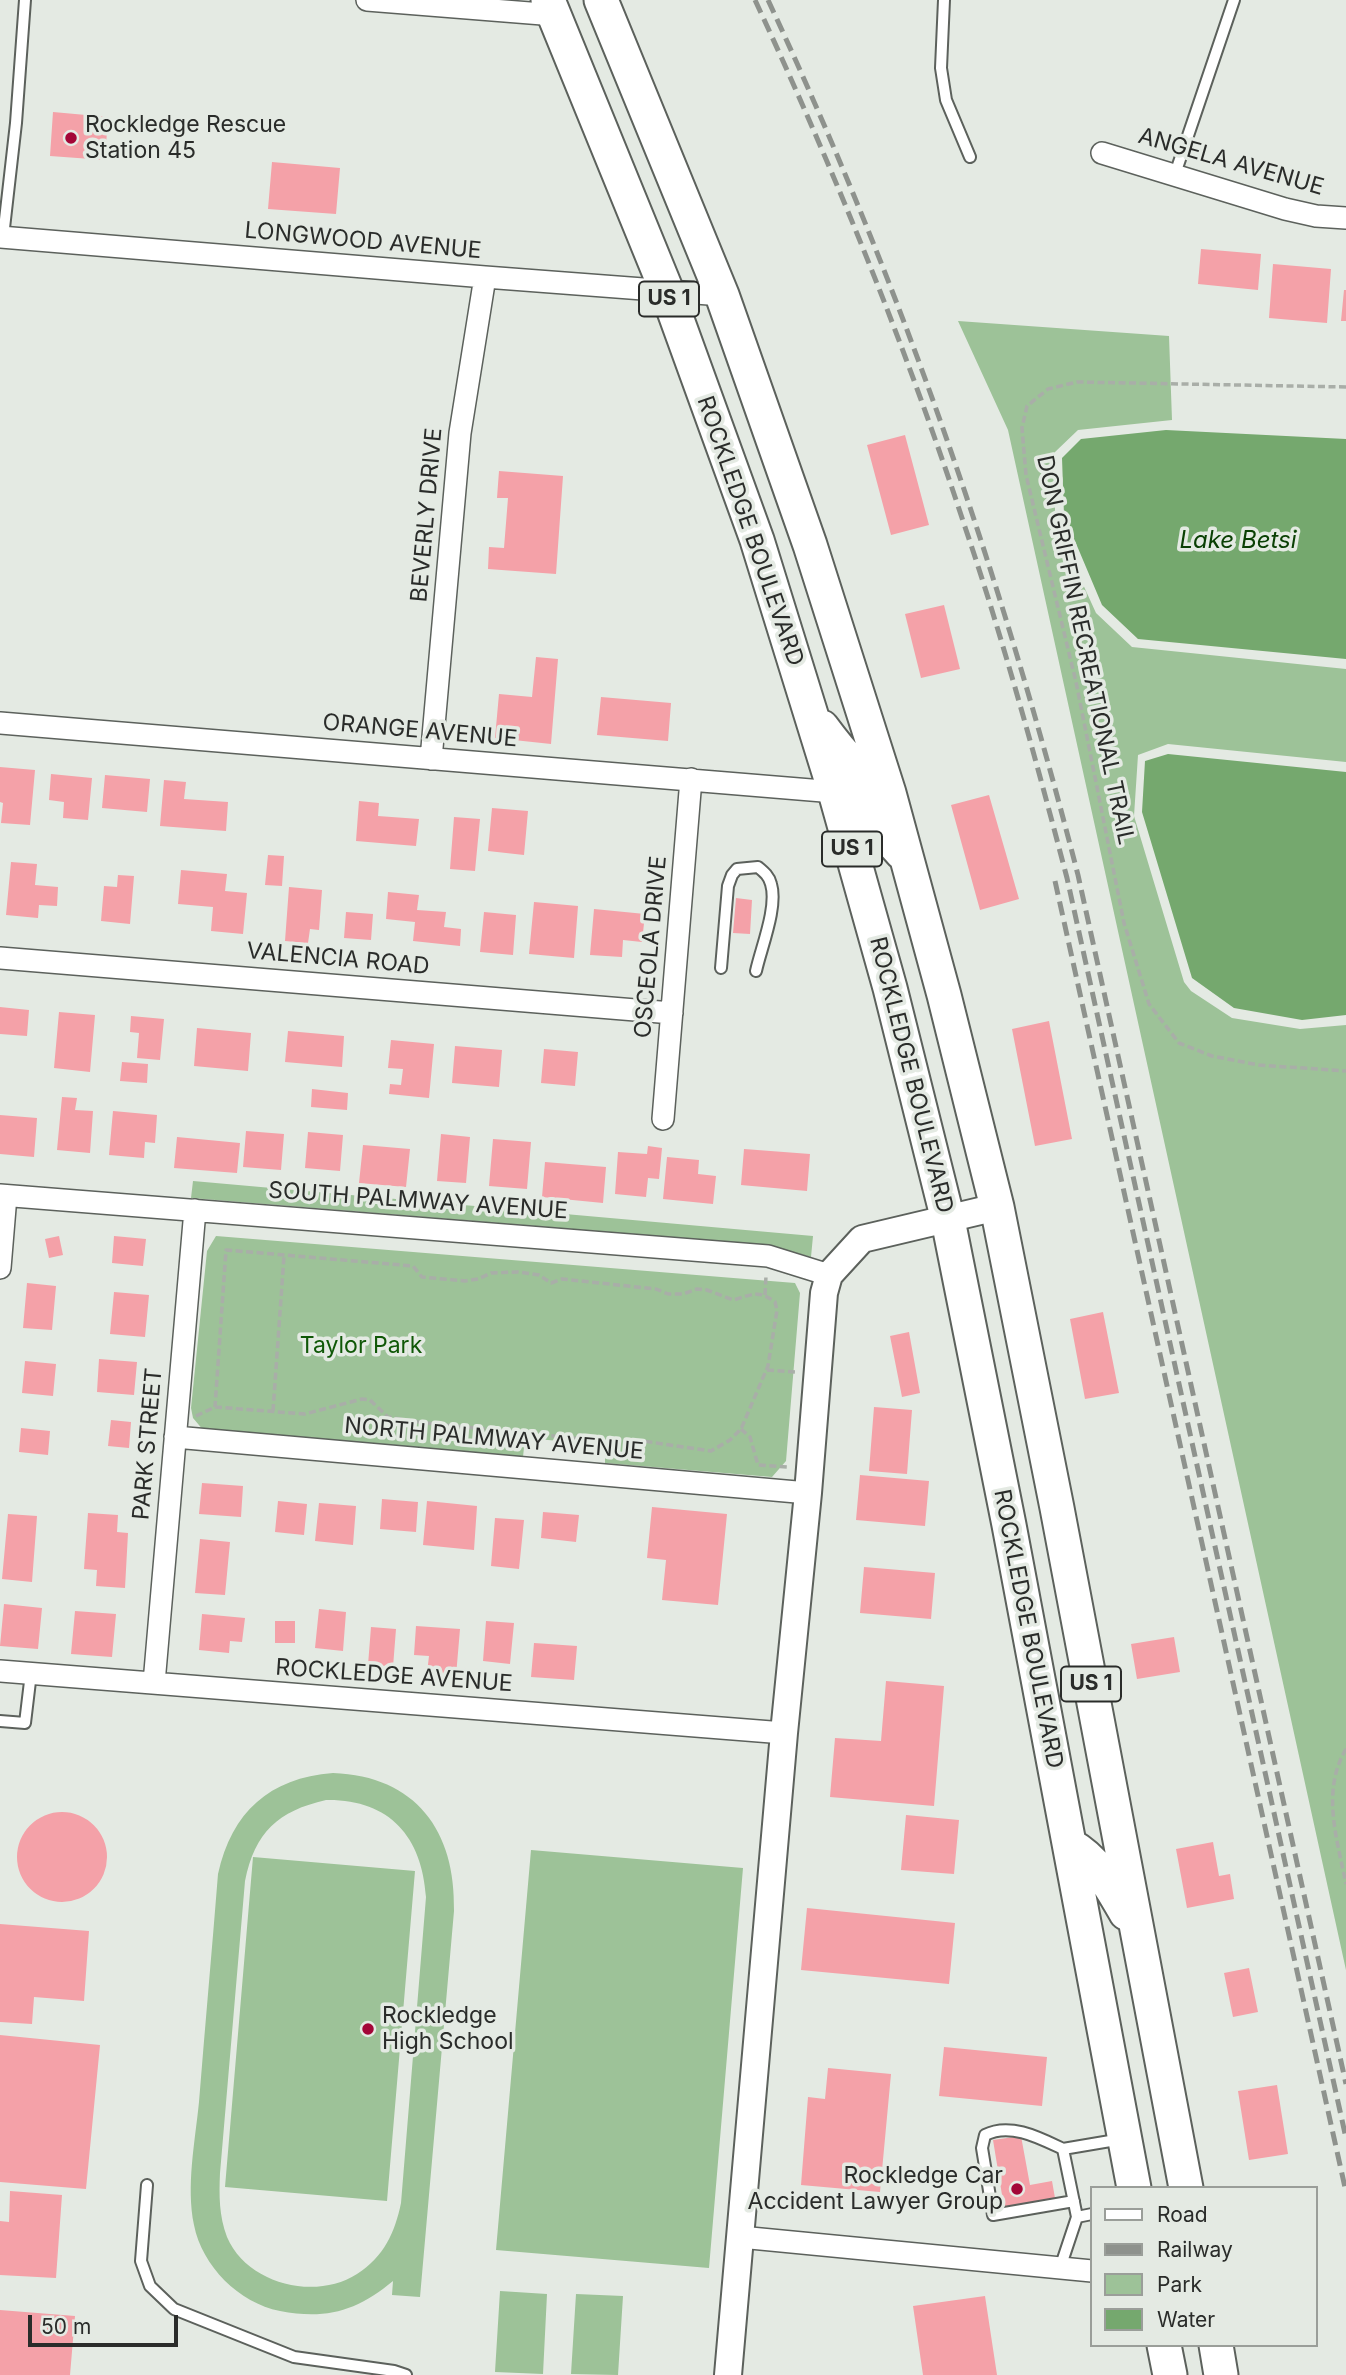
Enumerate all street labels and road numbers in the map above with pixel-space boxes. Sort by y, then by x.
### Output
street label: ANGELA AVENUE [1135,122,1327,202]
street label: LONGWOOD AVENUE [243,217,483,265]
road number: US 1 [639,282,699,316]
street label: ROCKLEDGE BOULEVARD [691,392,809,670]
street label: BEVERLY DRIVE [406,427,448,603]
street label: DON GRIFFIN RECREATIONAL TRAIL [1030,453,1140,847]
street label: ORANGE AVENUE [322,709,518,753]
road number: US 1 [822,832,882,866]
street label: OSCEOLA DRIVE [629,855,673,1039]
street label: ROCKLEDGE BOULEVARD [863,934,959,1216]
street label: VALENCIA ROAD [245,937,431,981]
street label: SOUTH PALMWAY AVENUE [267,1177,569,1225]
street label: PARK STREET [128,1367,168,1521]
street label: NORTH PALMWAY AVENUE [343,1412,645,1466]
street label: ROCKLEDGE BOULEVARD [987,1487,1069,1771]
street label: ROCKLEDGE AVENUE [274,1654,514,1698]
road number: US 1 [1061,1666,1121,1702]

